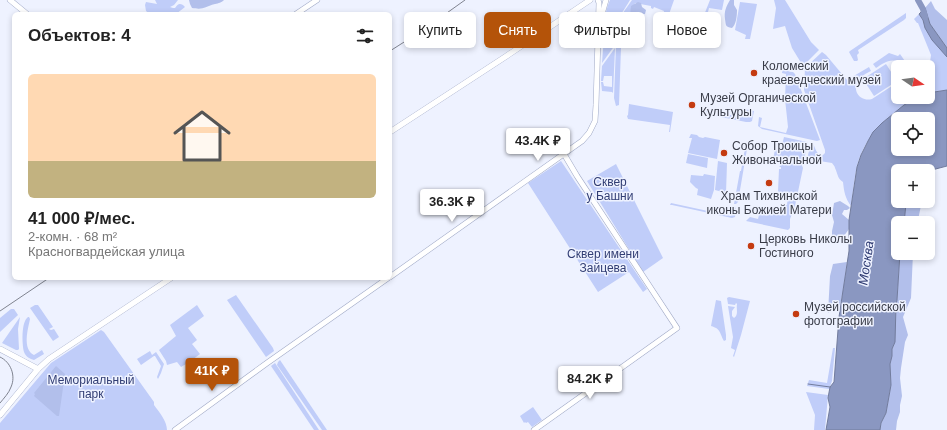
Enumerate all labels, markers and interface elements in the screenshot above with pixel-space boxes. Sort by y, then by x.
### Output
chip: Купить [404,12,476,48]
chip: Снять [484,12,551,48]
chip: Фильтры [559,12,645,48]
chip: Новое [653,12,721,48]
icon: filters [354,25,376,47]
text: Объектов: 4 [28,26,131,45]
place label: Коломеский краеведческий музей [762,59,881,87]
north arrow [891,60,935,104]
map controls [891,60,935,260]
marker: Коломеский краеведческий музей [749,68,759,78]
place label: Музей Органической Культуры [700,91,816,119]
icon: home [166,100,238,172]
marker: Музей Органической Культуры [687,100,697,110]
button: locate [891,112,935,156]
pin: 43.4K ₽ [501,128,575,162]
text: 43.4K ₽ [515,133,561,148]
place label: Собор Троицы Живоначальной [732,139,822,167]
marker: Собор Троицы Живоначальной [719,148,729,158]
button: + [891,164,935,208]
park label: Сквер у Башни [587,175,633,203]
marker: Храм Тихвинской иконы Божией Матери [764,178,774,188]
pin: 36.3K ₽ [415,189,489,223]
place label: Храм Тихвинской иконы Божией Матери [706,189,832,217]
text: 36.3K ₽ [429,194,475,209]
text: 41 000 ₽/мес. [28,209,135,228]
button: − [891,216,935,260]
text: 2-комн. · 68 m² [28,229,117,244]
place label: Церковь Николы Гостиного [759,232,852,260]
water label: Москва [855,240,877,286]
marker: Церковь Николы Гостиного [746,241,756,251]
text: Красногвардейская улица [28,244,185,259]
park label: Сквер имени Зайцева [567,247,639,275]
place label: Музей российской фотографии [804,300,906,328]
marker: Музей российской фотографии [791,309,801,319]
pin: 41K ₽ [184,358,240,392]
text: 41K ₽ [194,363,230,378]
pin: 84.2K ₽ [553,366,627,400]
text: 84.2K ₽ [567,371,613,386]
park label: Мемориальный парк [48,373,135,401]

